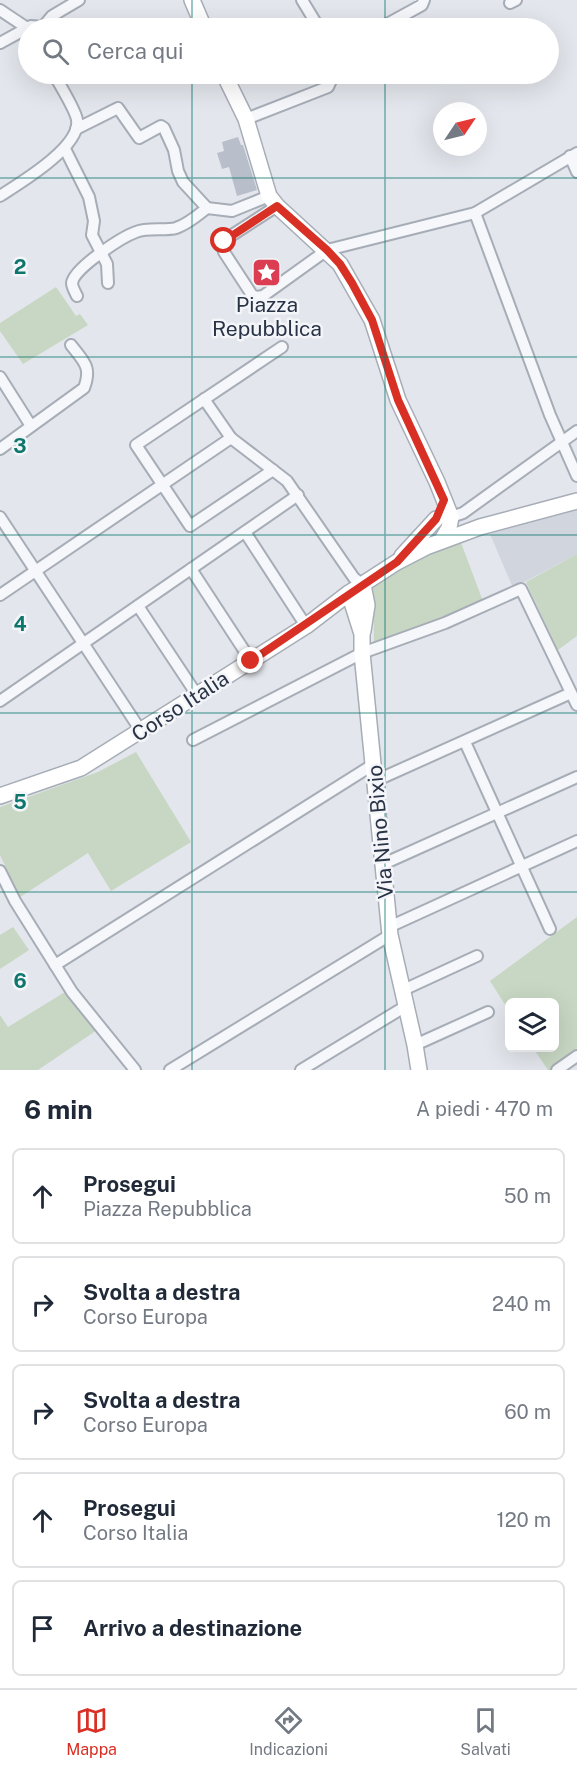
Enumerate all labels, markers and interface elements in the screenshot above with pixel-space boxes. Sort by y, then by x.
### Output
search box [18,18,559,84]
icon: search [39,35,72,68]
text: Cerca qui [87,38,184,64]
north arrow [433,102,487,156]
route start [210,227,236,253]
text: 2 [14,255,26,279]
place icon: Piazza Repubblica [251,257,283,289]
place label: Piazza Repubblica [212,292,322,341]
text: 3 [13,434,27,458]
text: 4 [13,612,27,636]
route end [237,647,263,673]
street label: Corso Italia [127,665,233,747]
street label: Via Nino Bixio [362,764,398,900]
text: 5 [13,790,27,814]
text: 6 [13,969,27,993]
map controls [505,998,559,1052]
button: layers [505,998,559,1052]
text: 6 min [24,1094,93,1125]
text: A piedi · 470 m [416,1097,553,1121]
text: Prosegui [83,1171,176,1197]
icon: ahead [26,1180,59,1213]
text: 50 m [504,1184,551,1208]
text: Piazza Repubblica [83,1197,252,1221]
text: Svolta a destra [83,1279,240,1305]
icon: right [26,1288,59,1321]
text: 240 m [492,1292,551,1316]
text: Corso Europa [83,1305,208,1329]
text: Svolta a destra [83,1387,240,1413]
icon: right [26,1396,59,1429]
text: 60 m [504,1400,551,1424]
text: Corso Europa [83,1413,208,1437]
text: Prosegui [83,1495,176,1521]
icon: ahead [26,1504,59,1537]
text: 120 m [497,1508,551,1532]
text: Corso Italia [83,1521,188,1545]
icon: arrive [26,1612,59,1645]
text: Arrivo a destinazione [83,1615,302,1641]
tab: Mappa [66,1704,117,1759]
tab: Indicazioni [249,1704,328,1759]
tab: Salvati [460,1704,511,1759]

